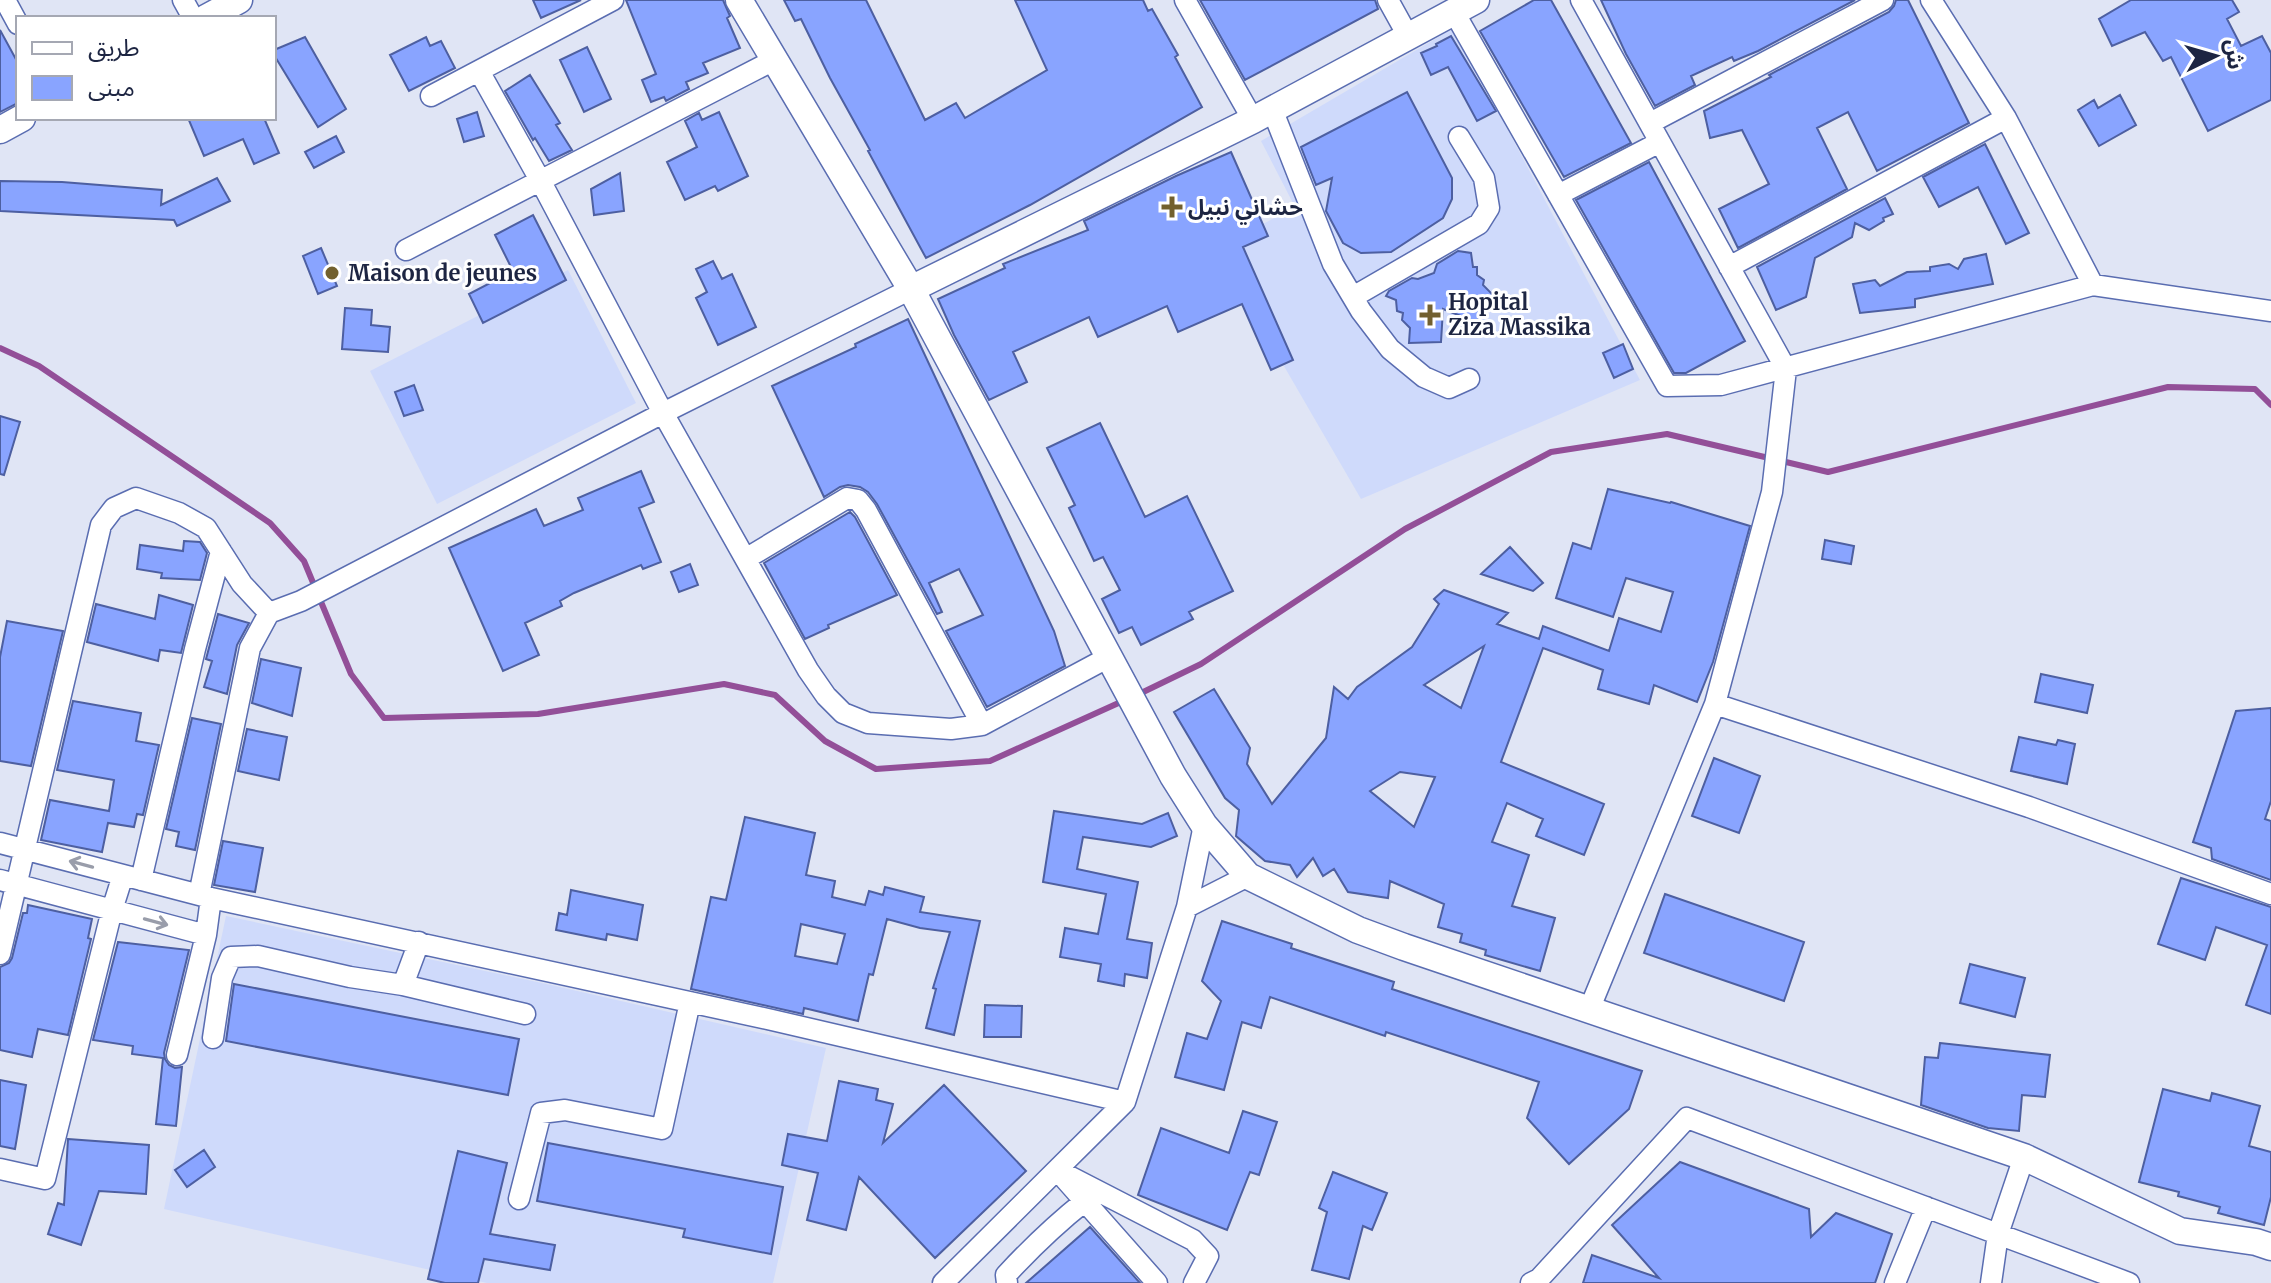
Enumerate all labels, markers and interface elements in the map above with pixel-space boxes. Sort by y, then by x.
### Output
legend [16,16,276,120]
north arrow [2175,16,2255,96]
text: طريق [88,32,140,63]
text: ش [2220,38,2250,70]
text: مبنى [88,72,135,103]
place label: حشاني نبيل [1188,193,1303,225]
marker: حشاني نبيل [1163,198,1181,216]
place label: Maison de jeunes [348,259,537,287]
marker: Maison de jeunes [323,264,341,282]
place label: Hopital Ziza Massika [1448,288,1591,341]
marker: Hopital Ziza Massika [1419,304,1441,326]
one-way arrow [68,856,94,871]
one-way arrow [143,915,169,930]

